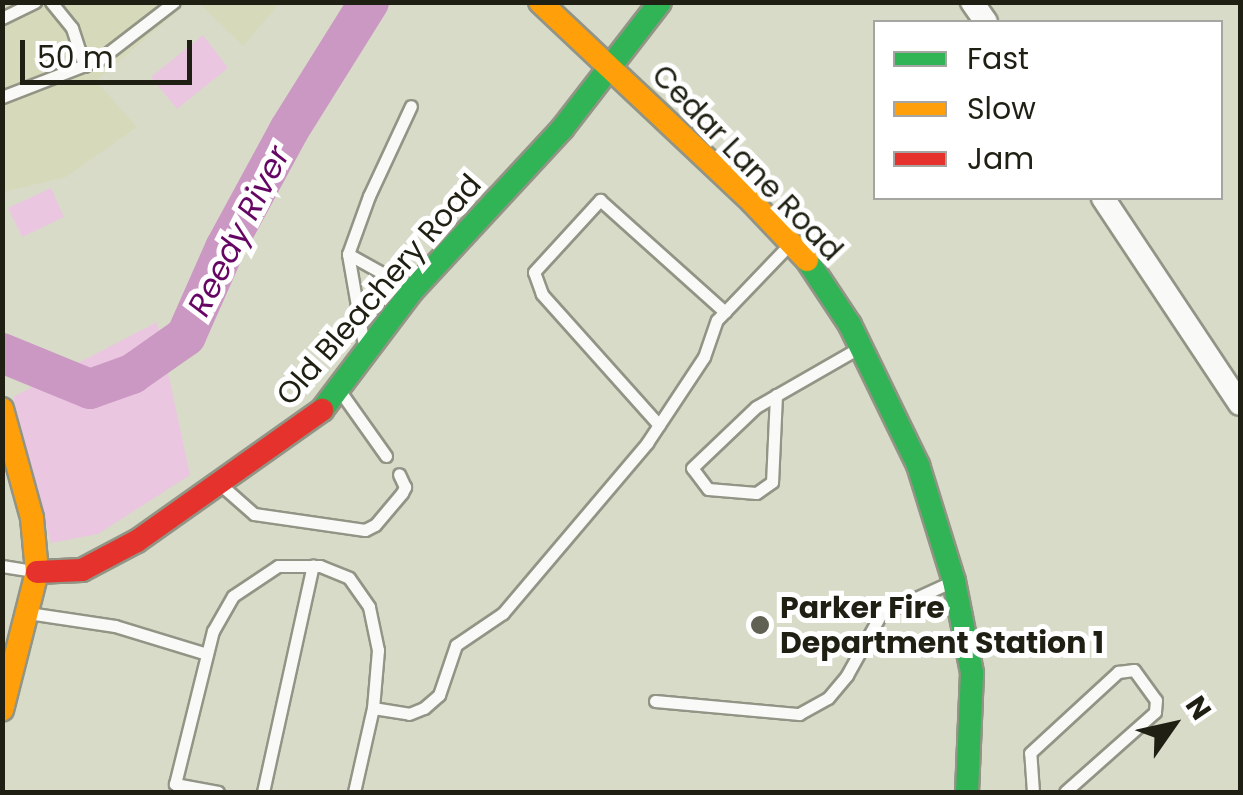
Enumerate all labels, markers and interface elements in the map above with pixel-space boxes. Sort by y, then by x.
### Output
scale bar [25,20,198,82]
legend [873,20,1223,200]
text: 50 m [37,36,114,79]
text: Fast [967,37,1029,80]
street label: Cedar Lane Road [644,57,850,269]
text: Slow [967,87,1036,130]
text: Jam [967,137,1034,180]
water label: Reedy River [180,140,298,322]
street label: Old Bleachery Road [269,167,489,413]
place label: Parker Fire Department Station 1 [780,590,1104,660]
marker: Parker Fire Department Station 1 [749,614,771,636]
north arrow [1123,675,1223,775]
text: N [1176,688,1220,728]

